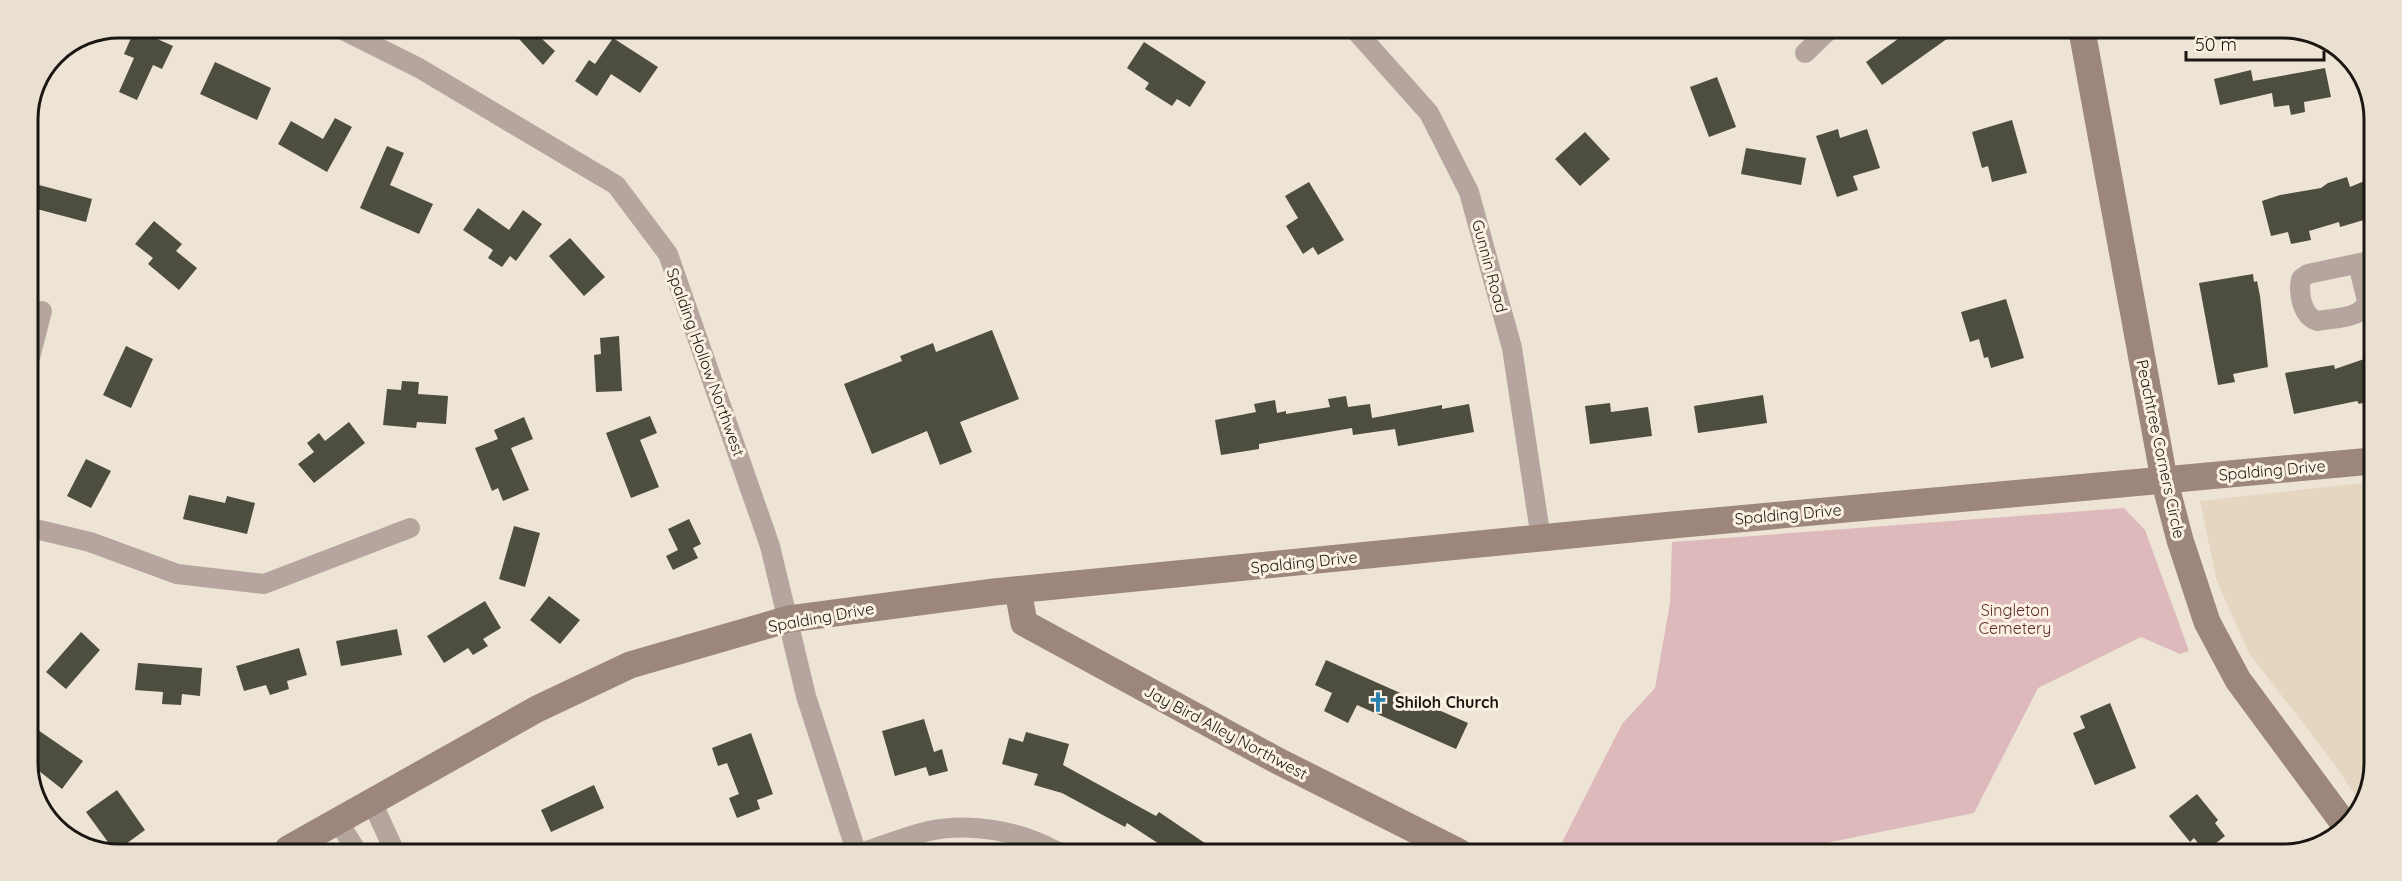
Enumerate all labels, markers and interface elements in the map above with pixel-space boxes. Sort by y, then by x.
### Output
scale bar [2186,24,2324,62]
text: 50 m [2195,33,2237,56]
street label: Gunnin Road [1468,217,1512,315]
street label: Spalding Hollow Northwest [663,265,749,459]
street label: Peachtree Corners Circle [2132,358,2190,540]
street label: Spalding Drive [2218,455,2326,485]
street label: Spalding Drive [1734,499,1842,529]
street label: Spalding Drive [1250,546,1358,578]
street label: Spalding Drive [767,598,875,636]
park label: Singleton Cemetery [1979,600,2051,638]
street label: Jay Bird Alley Northwest [1141,680,1311,784]
church icon: Shiloh Church [1366,690,1390,714]
place label: Shiloh Church [1395,692,1499,712]

